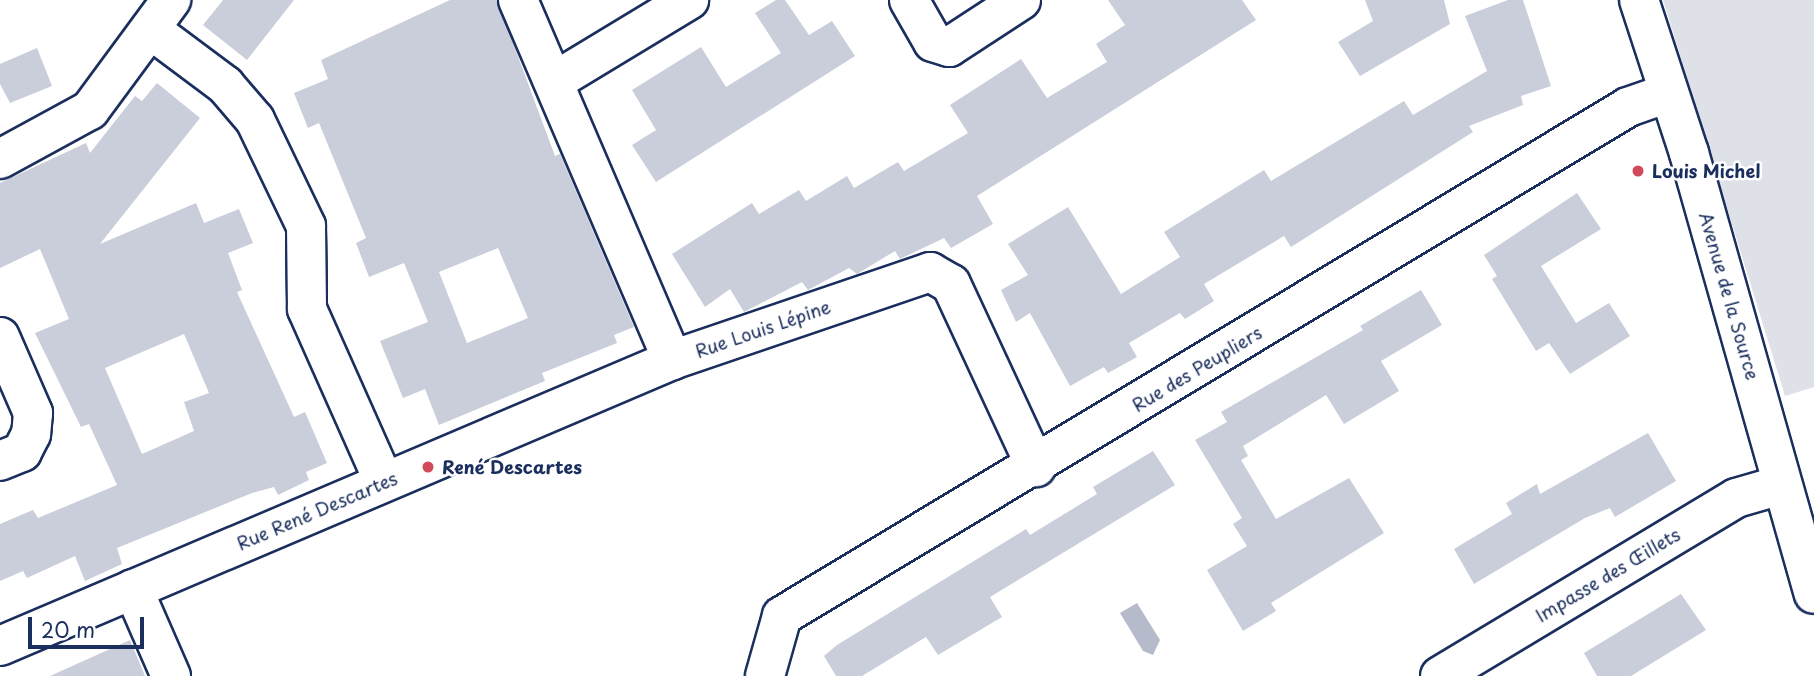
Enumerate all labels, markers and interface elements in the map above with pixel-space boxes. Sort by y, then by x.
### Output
place label: Louis Michel [1652,160,1760,182]
marker: Louis Michel [1630,163,1646,179]
street label: Avenue de la Source [1695,209,1763,383]
street label: Rue Louis Lépine [692,295,834,363]
street label: Rue des Peupliers [1127,321,1267,417]
place label: René Descartes [442,456,583,478]
marker: René Descartes [420,459,436,475]
street label: Rue René Descartes [233,467,401,555]
street label: Impasse des Œillets [1531,523,1685,627]
scale bar [32,602,147,646]
text: 20 m [41,613,95,645]

